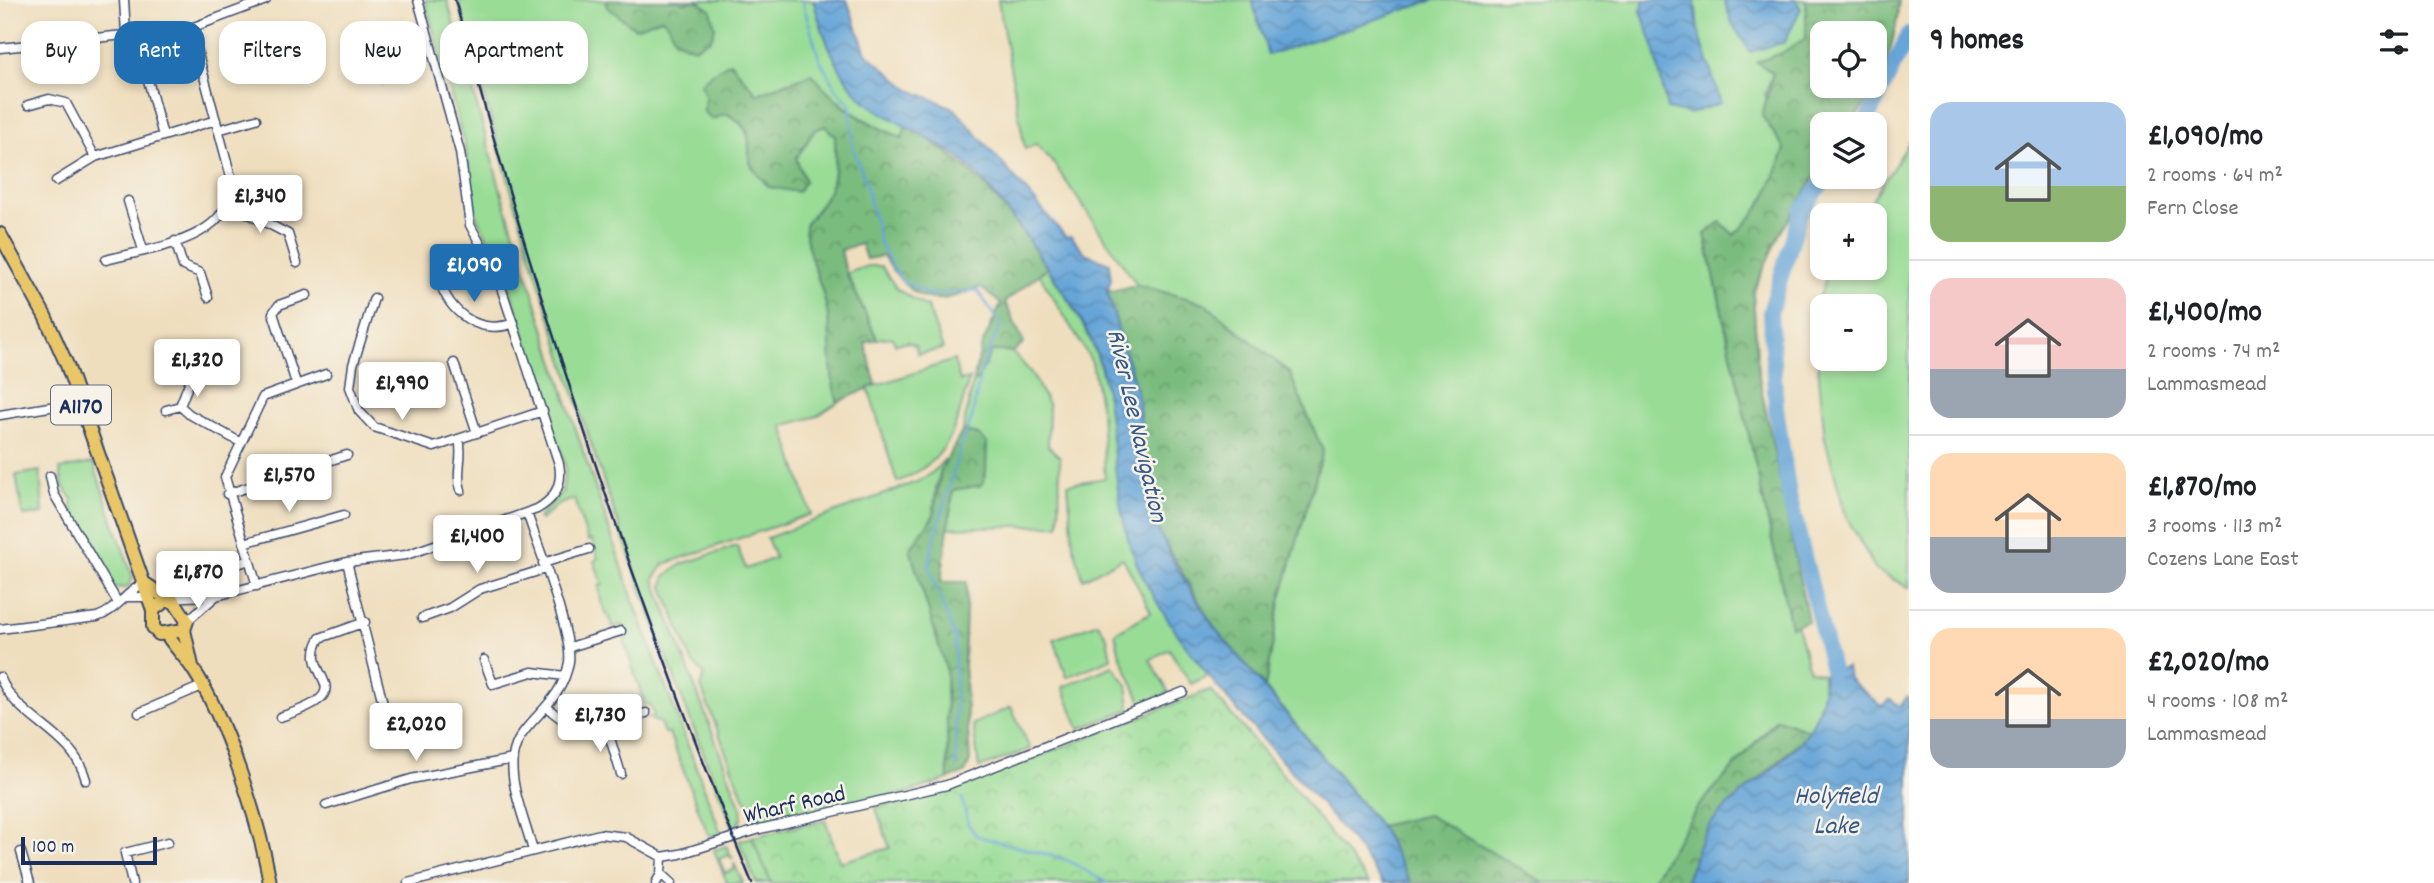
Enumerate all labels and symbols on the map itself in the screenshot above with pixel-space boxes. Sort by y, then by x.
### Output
pin: £1,340 [203,176,317,235]
pin: £1,090 [417,244,531,304]
water label: River Lee Navigation [1095,326,1176,527]
pin: £1,320 [140,340,254,399]
pin: £1,990 [345,362,459,422]
road number: A1170 [51,386,111,424]
pin: £1,570 [232,454,346,514]
pin: £1,400 [420,516,534,575]
pin: £1,870 [141,552,255,611]
pin: £1,730 [543,694,657,754]
pin: £2,020 [359,704,473,763]
street label: Wharf Road [740,778,849,834]
water label: Holyfield Lake [1794,779,1881,846]
scale bar [21,834,158,866]

